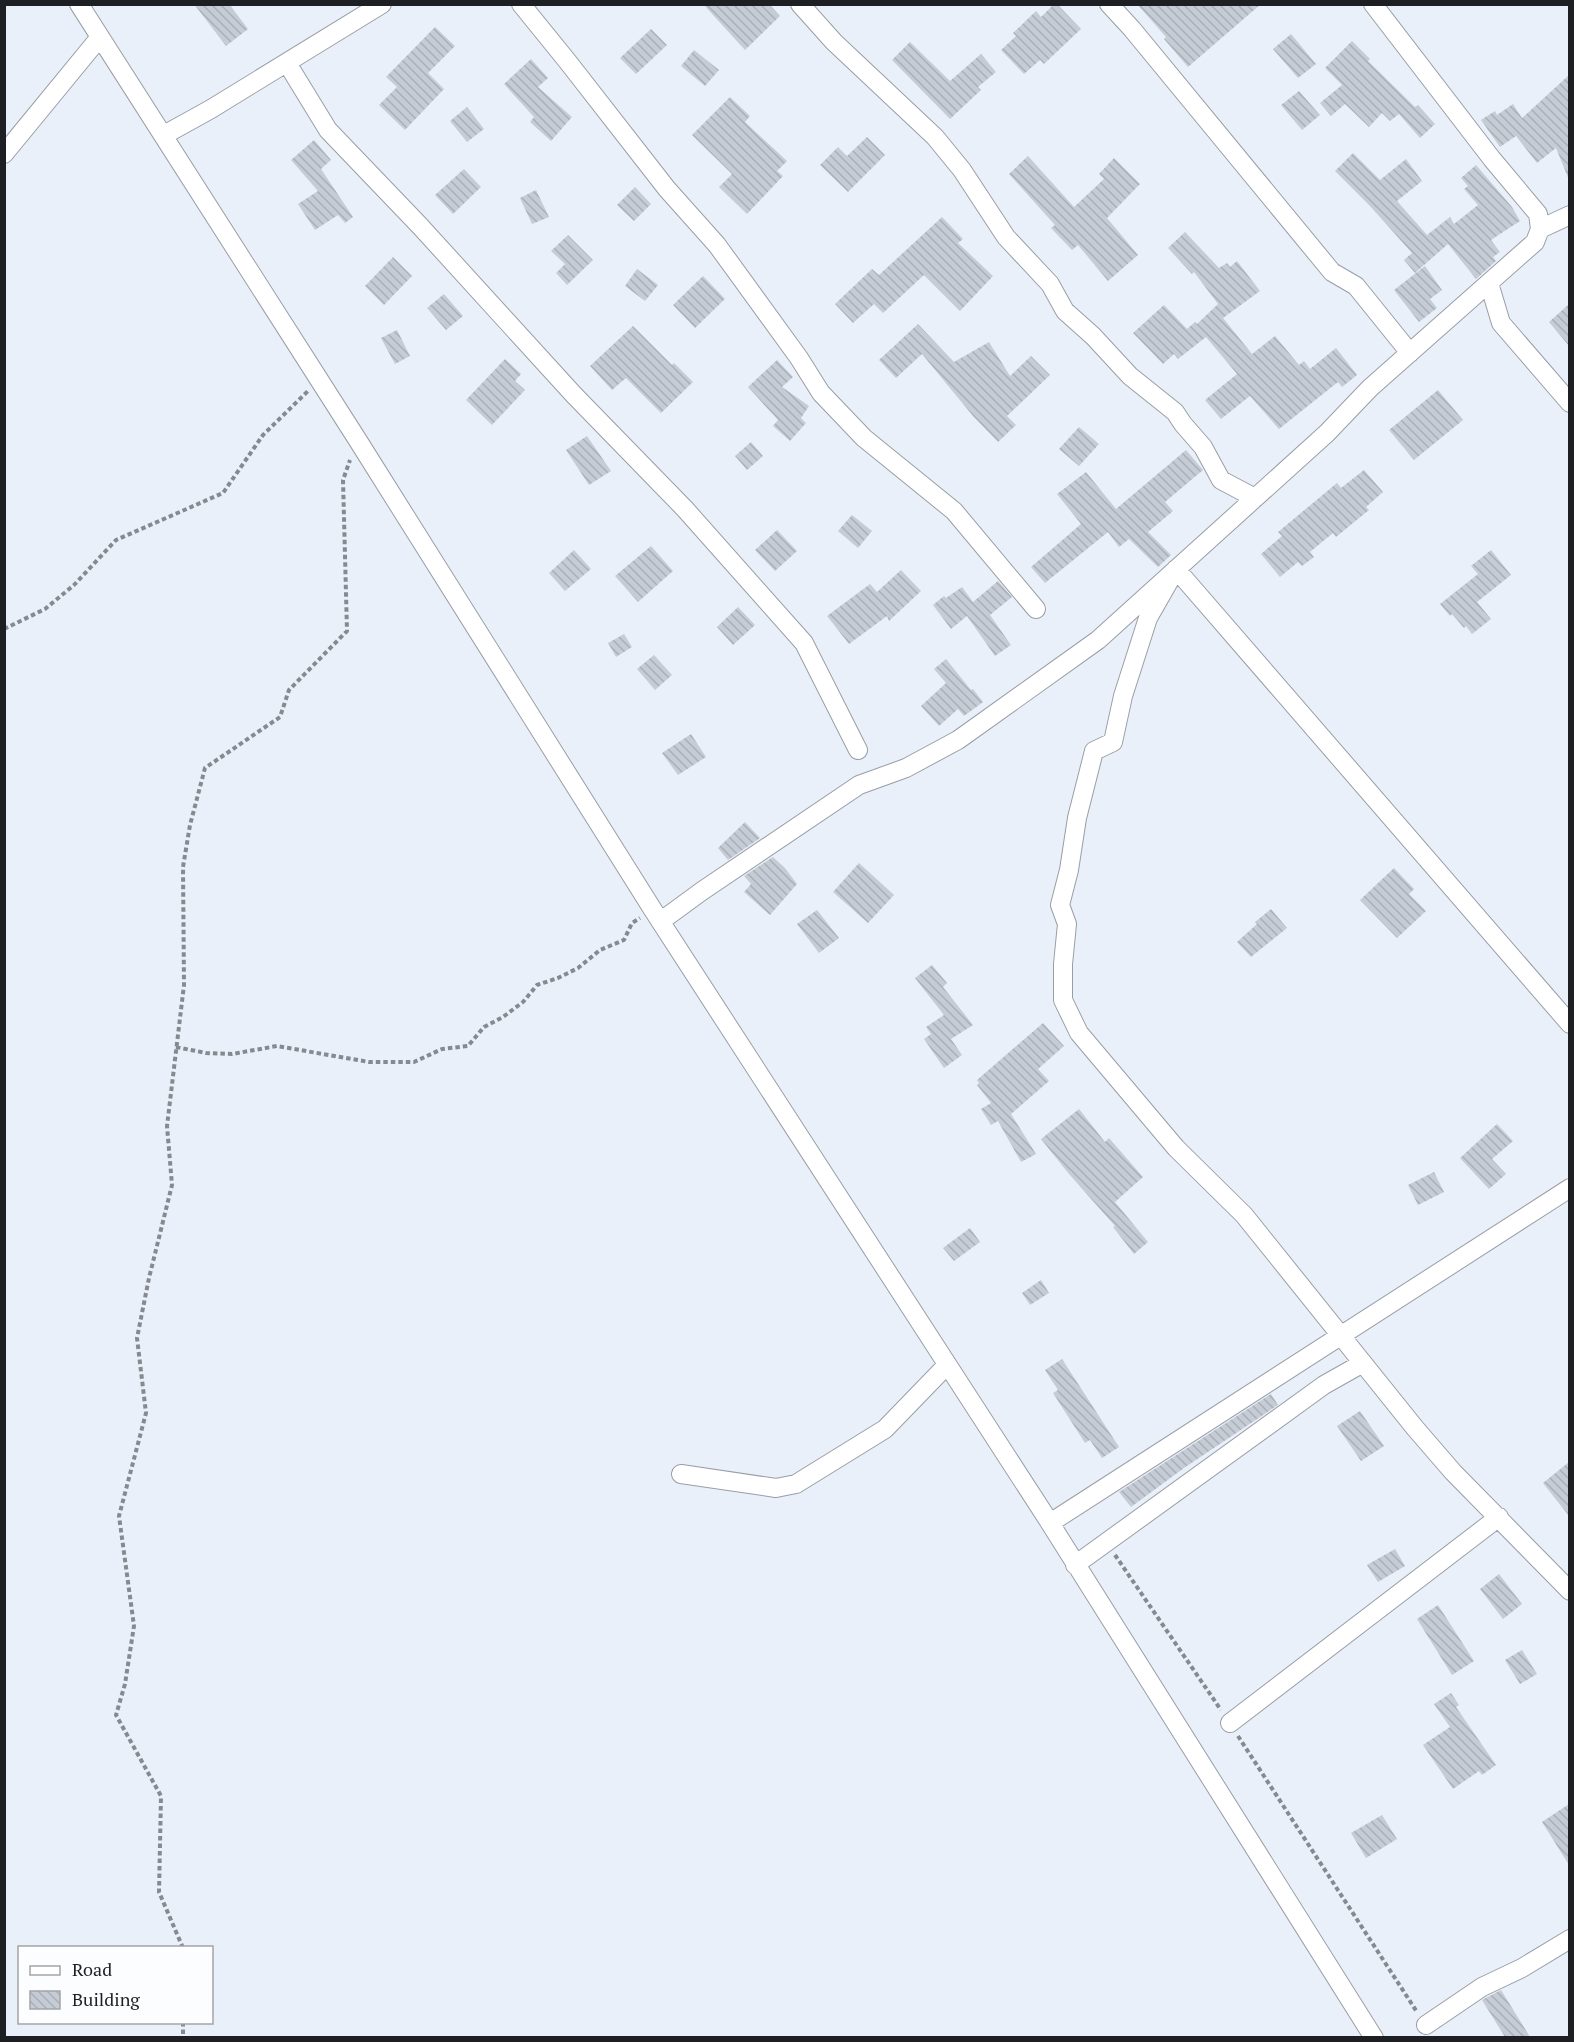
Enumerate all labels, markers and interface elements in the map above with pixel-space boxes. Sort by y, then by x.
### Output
legend [18,1946,213,2024]
text: Road [72,1957,112,1981]
text: Building [72,1987,140,2011]

